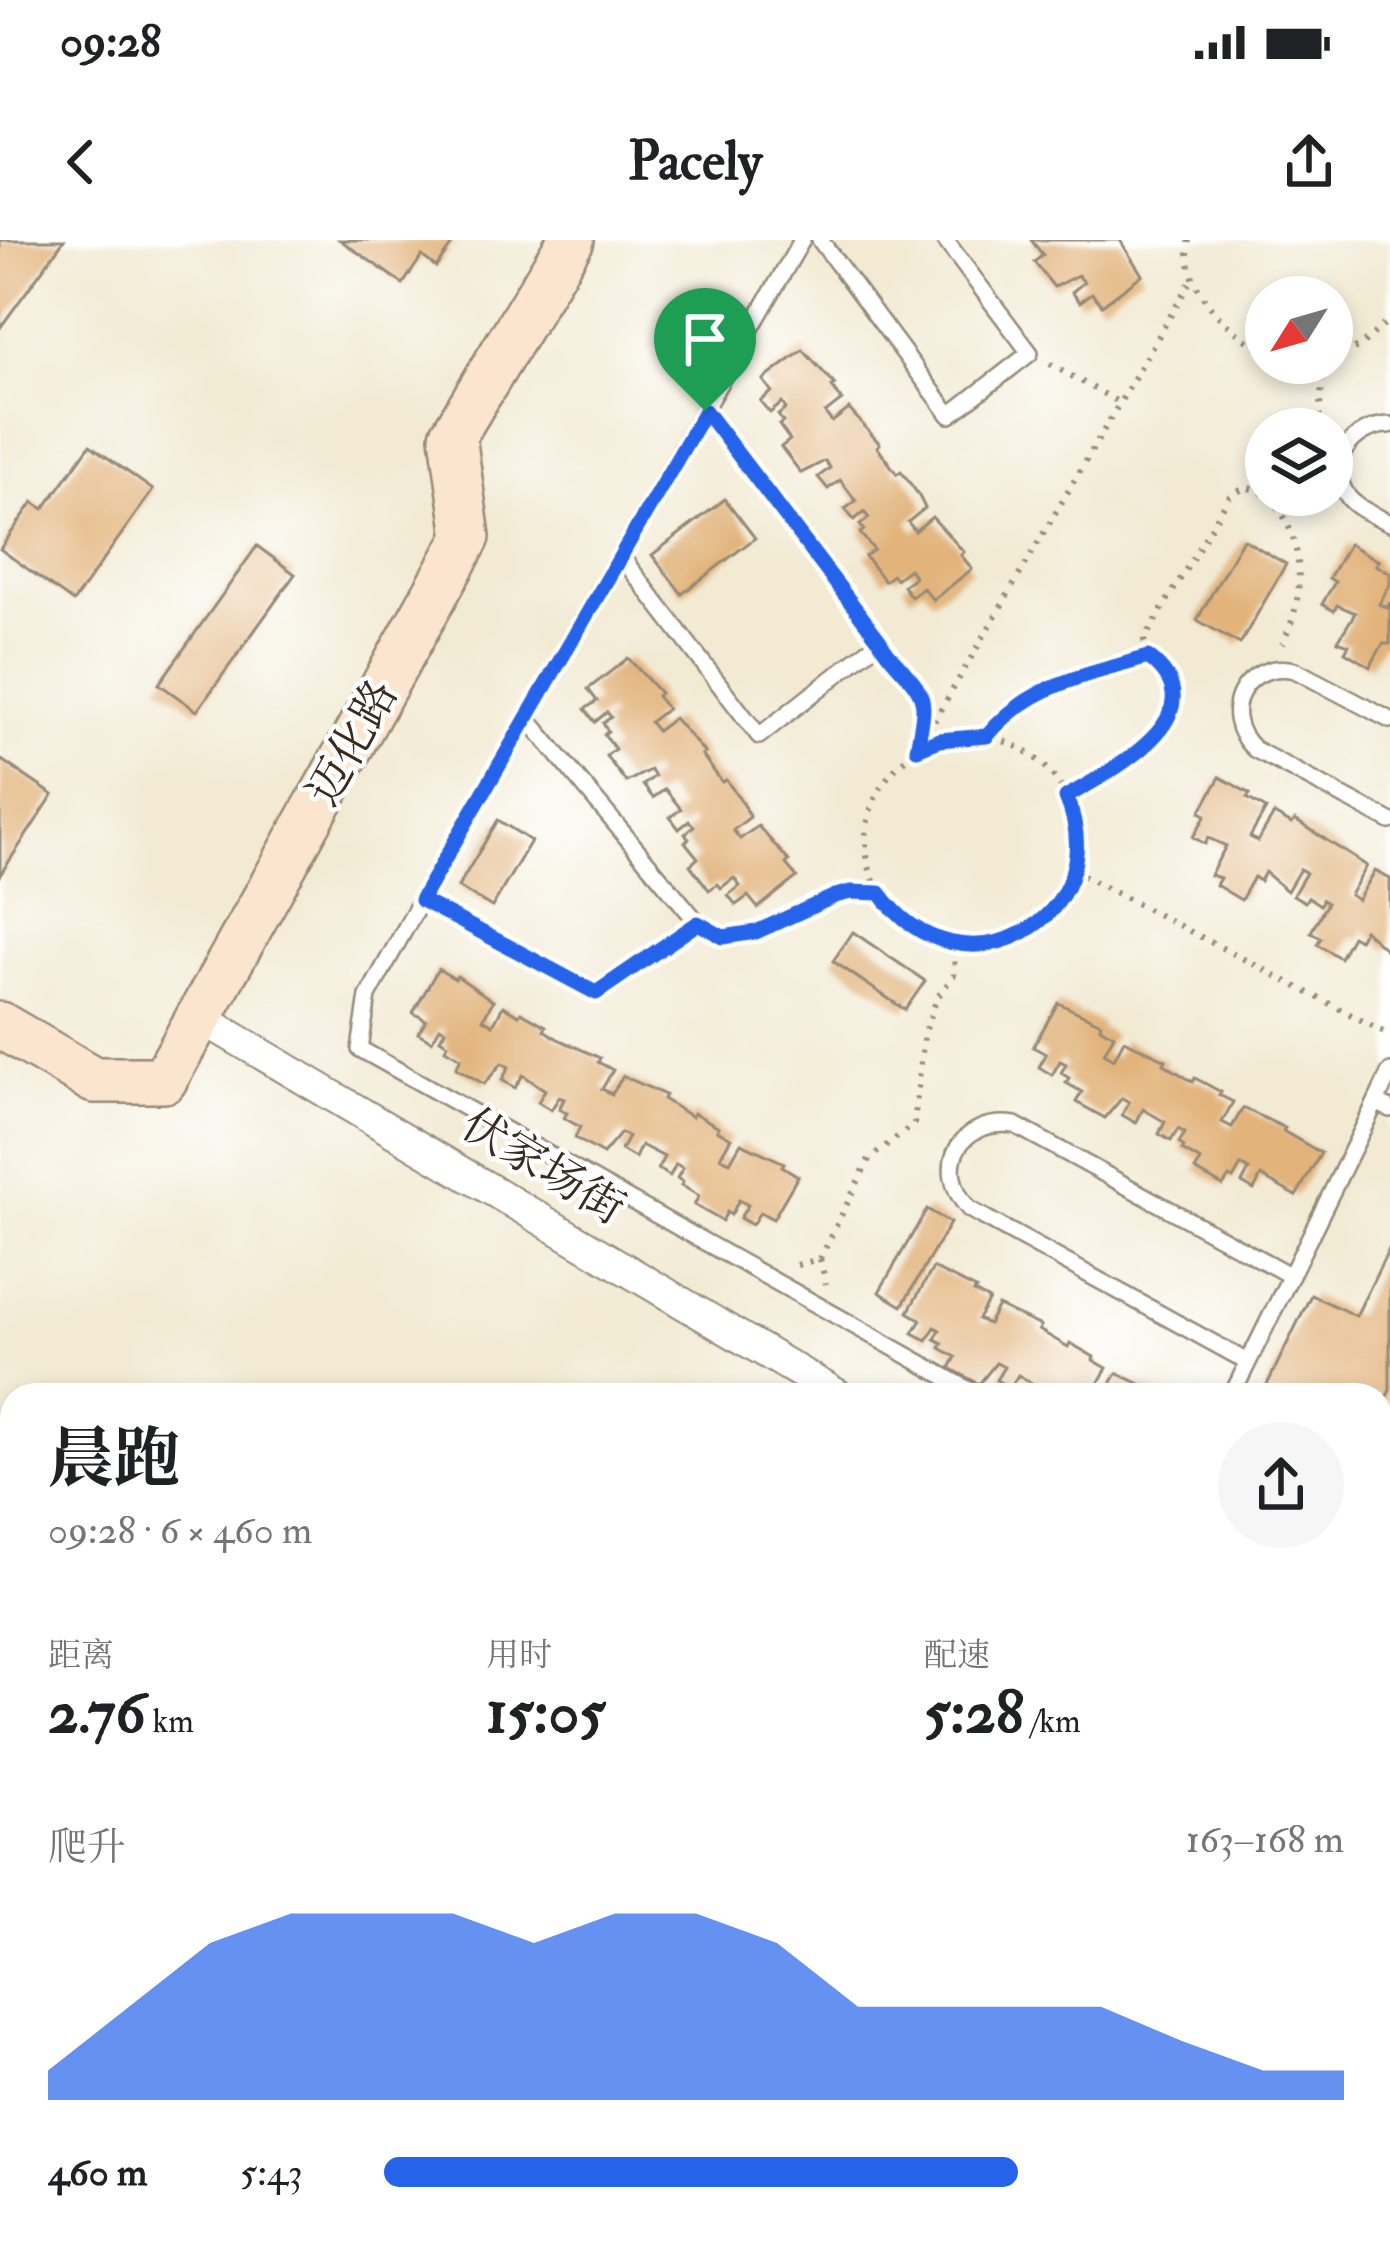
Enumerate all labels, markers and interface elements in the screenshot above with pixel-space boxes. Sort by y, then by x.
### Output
text: 09:28 [60,14,161,70]
text: Pacely [628,128,762,196]
icon: back [48,129,114,195]
icon: share [1276,129,1342,195]
north arrow [1245,276,1353,384]
map controls [1245,276,1353,516]
pin [654,288,756,411]
icon: arrive [672,306,738,372]
button: layers [1245,408,1353,516]
street label: 迈化路 [296,670,410,816]
street label: 伏家场街 [451,1097,635,1237]
text: 晨跑 [48,1419,180,1502]
button: share [1218,1422,1344,1548]
text: 09:28 · 6 × 460 m [48,1506,312,1555]
text: 距离 [48,1635,114,1676]
text: 用时 [486,1635,552,1676]
text: 配速 [924,1635,990,1676]
text: 2.76 [48,1676,146,1751]
text: 15:05 [486,1676,606,1751]
text: 5:28 [924,1676,1024,1751]
text: km [146,1701,194,1742]
text: /km [1024,1701,1081,1742]
text: 163–168 m [1186,1815,1344,1864]
text: 爬升 [48,1823,126,1872]
text: 460 m [48,2148,147,2197]
text: 5:43 [240,2148,303,2197]

